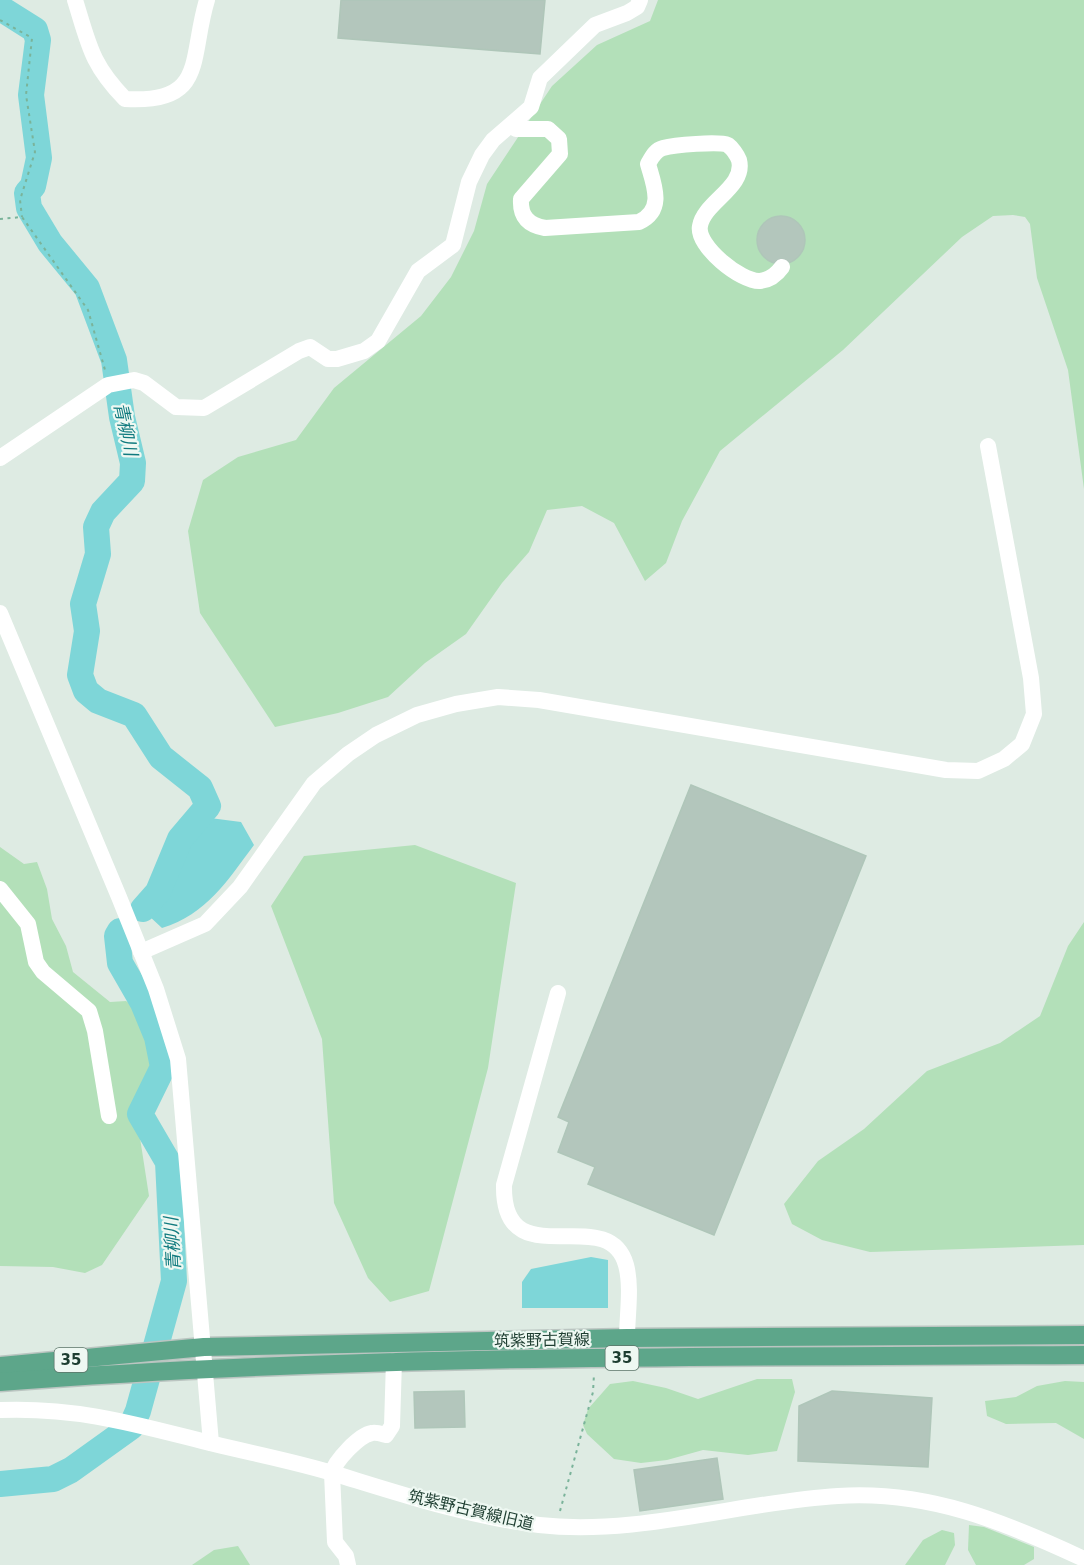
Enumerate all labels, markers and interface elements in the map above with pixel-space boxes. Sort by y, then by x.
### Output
water label: 青柳川 [110,400,142,460]
water label: 青柳川 [160,1214,184,1272]
street label: 筑紫野古賀線 [494,1330,590,1350]
road number: 35 [606,1346,638,1370]
road number: 35 [54,1348,88,1372]
street label: 筑紫野古賀線旧道 [406,1486,536,1534]

